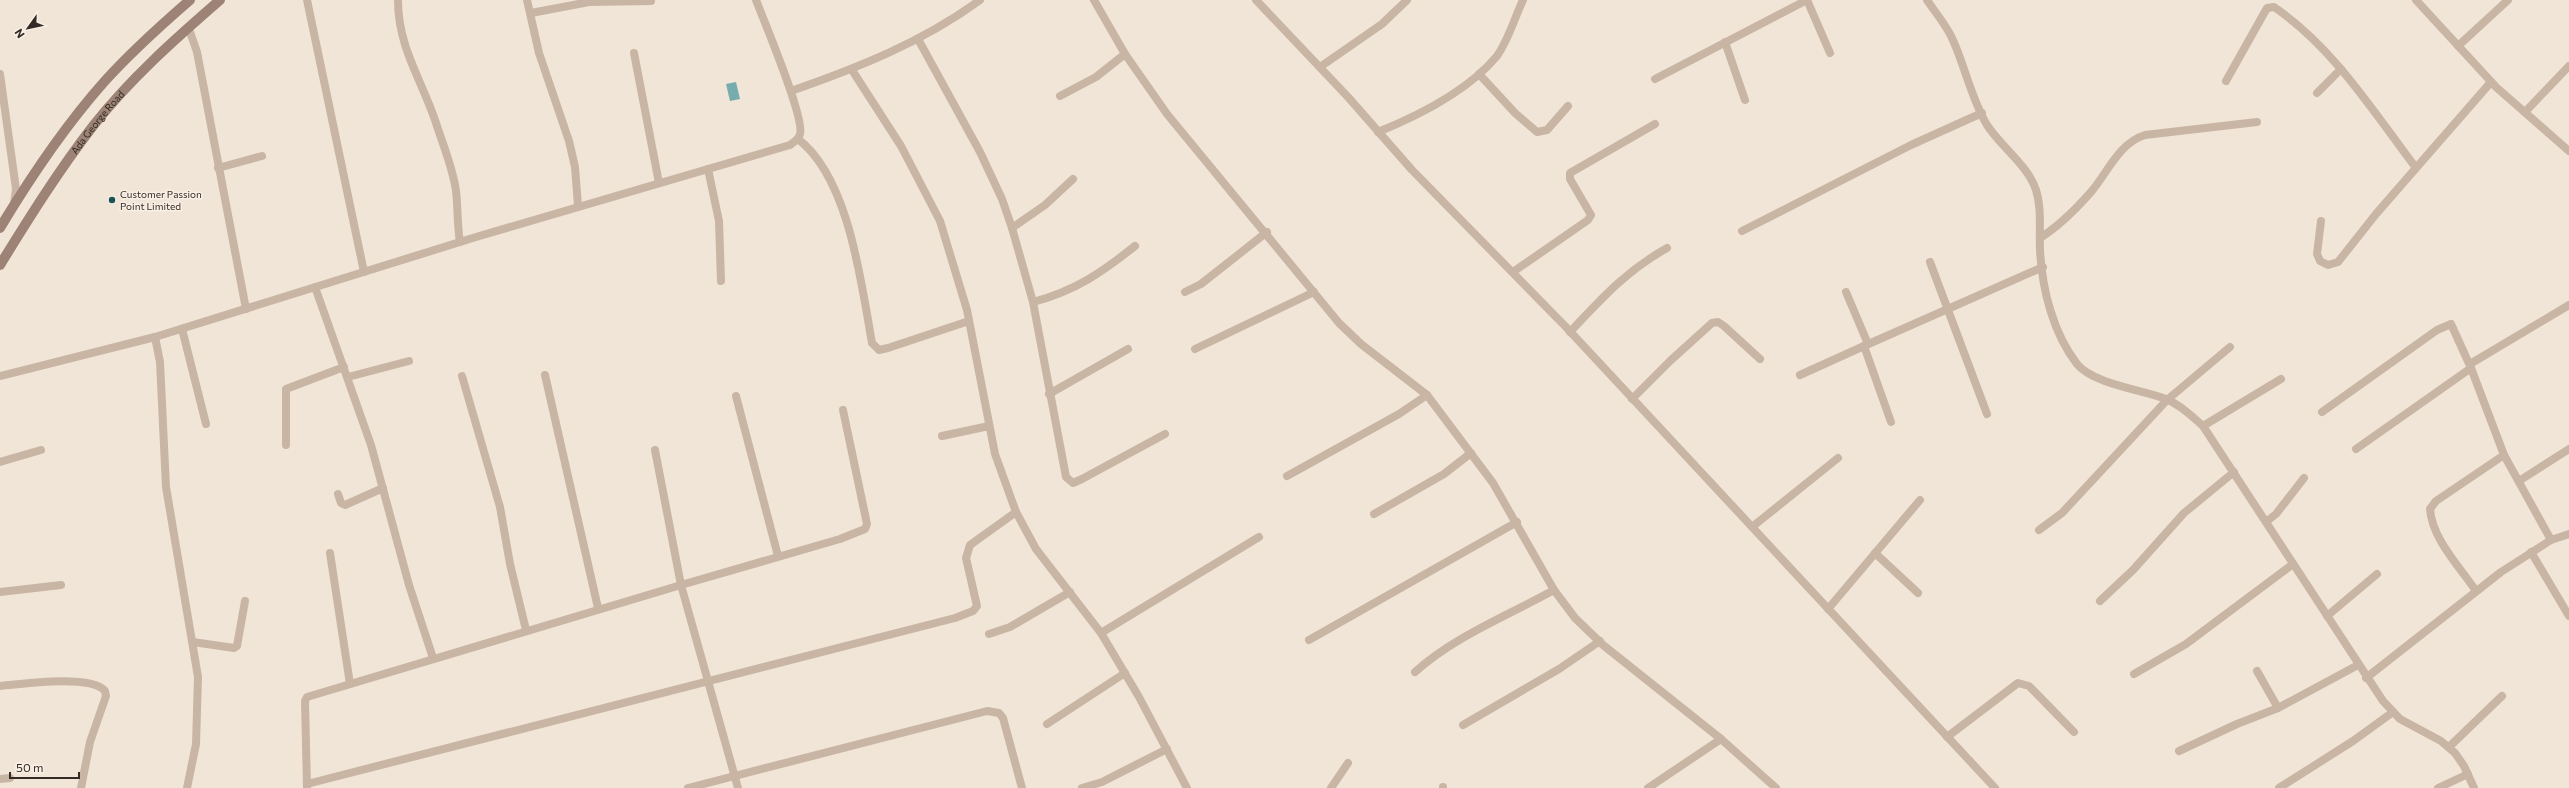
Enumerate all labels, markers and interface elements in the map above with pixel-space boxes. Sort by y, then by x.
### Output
north arrow [8,8,48,48]
text: N [11,27,27,41]
street label: Ada George Road [68,88,127,156]
place label: Customer Passion Point Limited [120,188,202,212]
marker: Customer Passion Point Limited [107,195,117,205]
scale bar [10,754,79,780]
text: 50 m [16,760,44,774]

